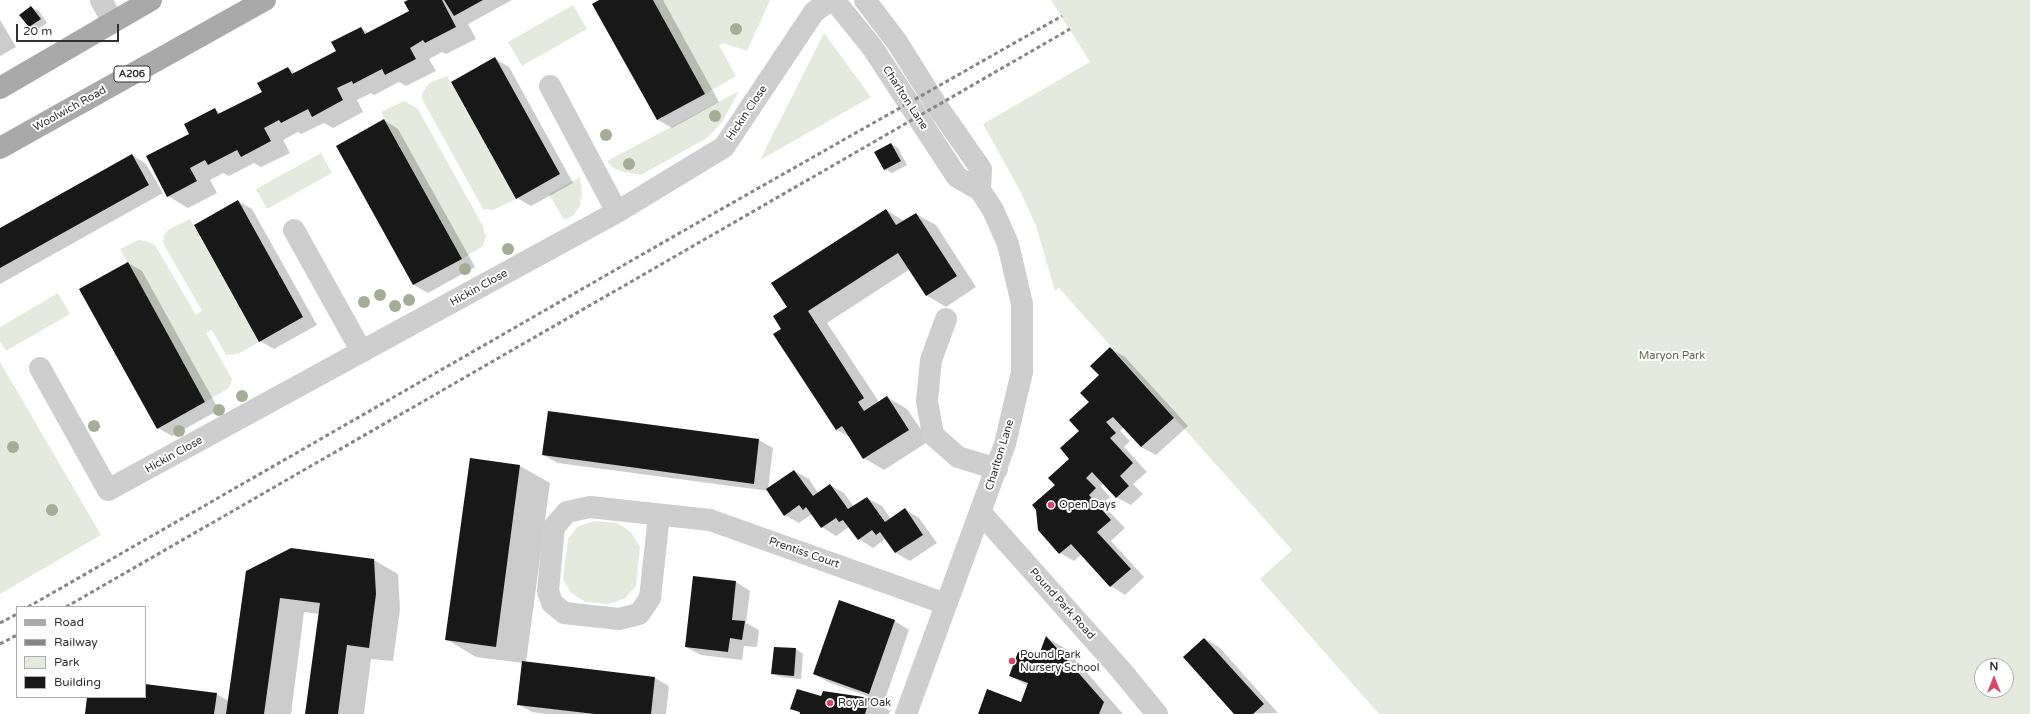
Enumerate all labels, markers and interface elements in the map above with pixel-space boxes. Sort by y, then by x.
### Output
scale bar [18,16,121,42]
text: 20 m [23,24,52,38]
street label: Charlton Lane [880,64,930,132]
road number: A206 [114,66,150,82]
street label: Hickin Close [724,83,770,143]
street label: Woolwich Road [31,84,109,134]
street label: Hickin Close [448,267,510,309]
park label: Maryon Park [1639,349,1705,363]
street label: Charlton Lane [983,418,1017,492]
street label: Hickin Close [143,434,205,476]
place label: Open Days [1059,498,1116,512]
marker: Open Days [1046,500,1056,510]
street label: Prentiss Court [767,535,841,571]
street label: Pound Park Road [1027,566,1097,642]
legend [16,606,146,698]
text: Road [54,615,84,629]
text: Railway [54,635,98,649]
place label: Pound Park Nursery School [1020,648,1100,674]
text: Park [54,655,80,669]
marker: Pound Park Nursery School [1007,656,1017,666]
north arrow [1974,658,2014,698]
text: N [1990,660,1998,673]
text: Building [54,675,101,689]
place label: Royal Oak [838,696,891,710]
marker: Royal Oak [825,698,835,708]

